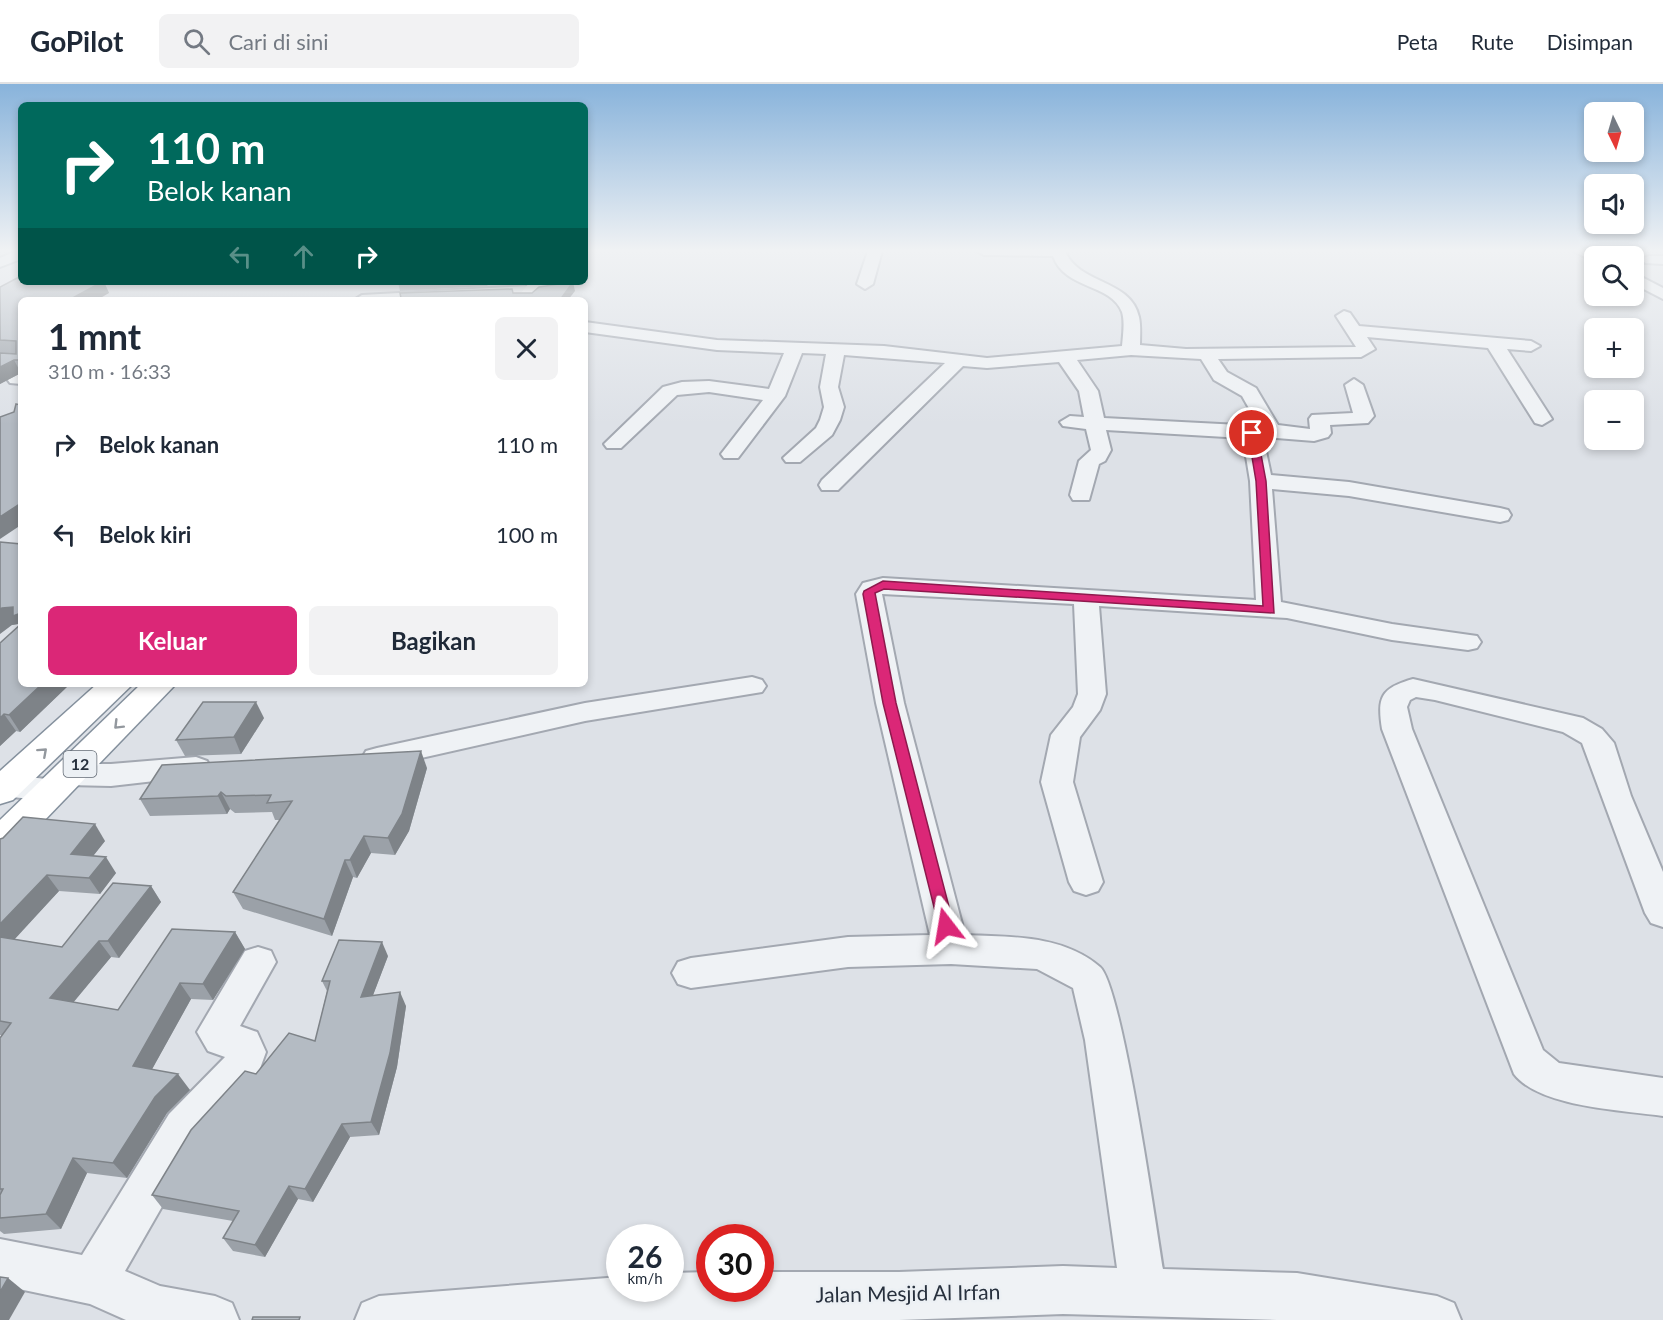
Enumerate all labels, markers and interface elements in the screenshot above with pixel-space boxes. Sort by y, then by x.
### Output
search box [159,14,579,68]
text: GoPilot [30,24,123,58]
icon: search [180,25,213,58]
text: Cari di sini [228,28,329,55]
text: Peta [1397,29,1438,54]
text: Rute [1471,29,1514,54]
text: Disimpan [1547,29,1633,54]
north arrow [1584,102,1644,162]
map controls [1584,102,1644,450]
text: 110 m [147,123,265,173]
icon: right [48,126,126,204]
text: Belok kanan [147,174,292,207]
button: sound [1584,174,1644,234]
icon: left [224,240,257,273]
icon: ahead [287,240,320,273]
icon: right [350,240,383,273]
button: search [1584,246,1644,306]
text: 1 mnt [48,314,141,358]
button: close [495,317,558,380]
button: + [1584,318,1644,378]
text: 310 m · 16:33 [48,359,171,383]
button: − [1584,390,1644,450]
pin [1226,407,1277,458]
icon: arrive [1235,416,1268,449]
icon: right [48,428,81,461]
text: Belok kanan [99,431,219,458]
text: 110 m [496,431,558,458]
icon: left [48,518,81,551]
text: Belok kiri [99,521,191,548]
text: 100 m [496,521,558,548]
button: Keluar [48,606,297,675]
button: Bagikan [309,606,558,675]
one-way arrow [115,718,126,729]
one-way arrow [36,748,47,759]
road number: 12 [64,751,97,777]
position arrow [914,894,978,958]
speed limit sign: 30 [696,1224,774,1302]
text: 26 [628,1238,662,1274]
text: km/h [627,1269,663,1287]
street label: Jalan Mesjid Al Irfan [815,1278,1000,1307]

